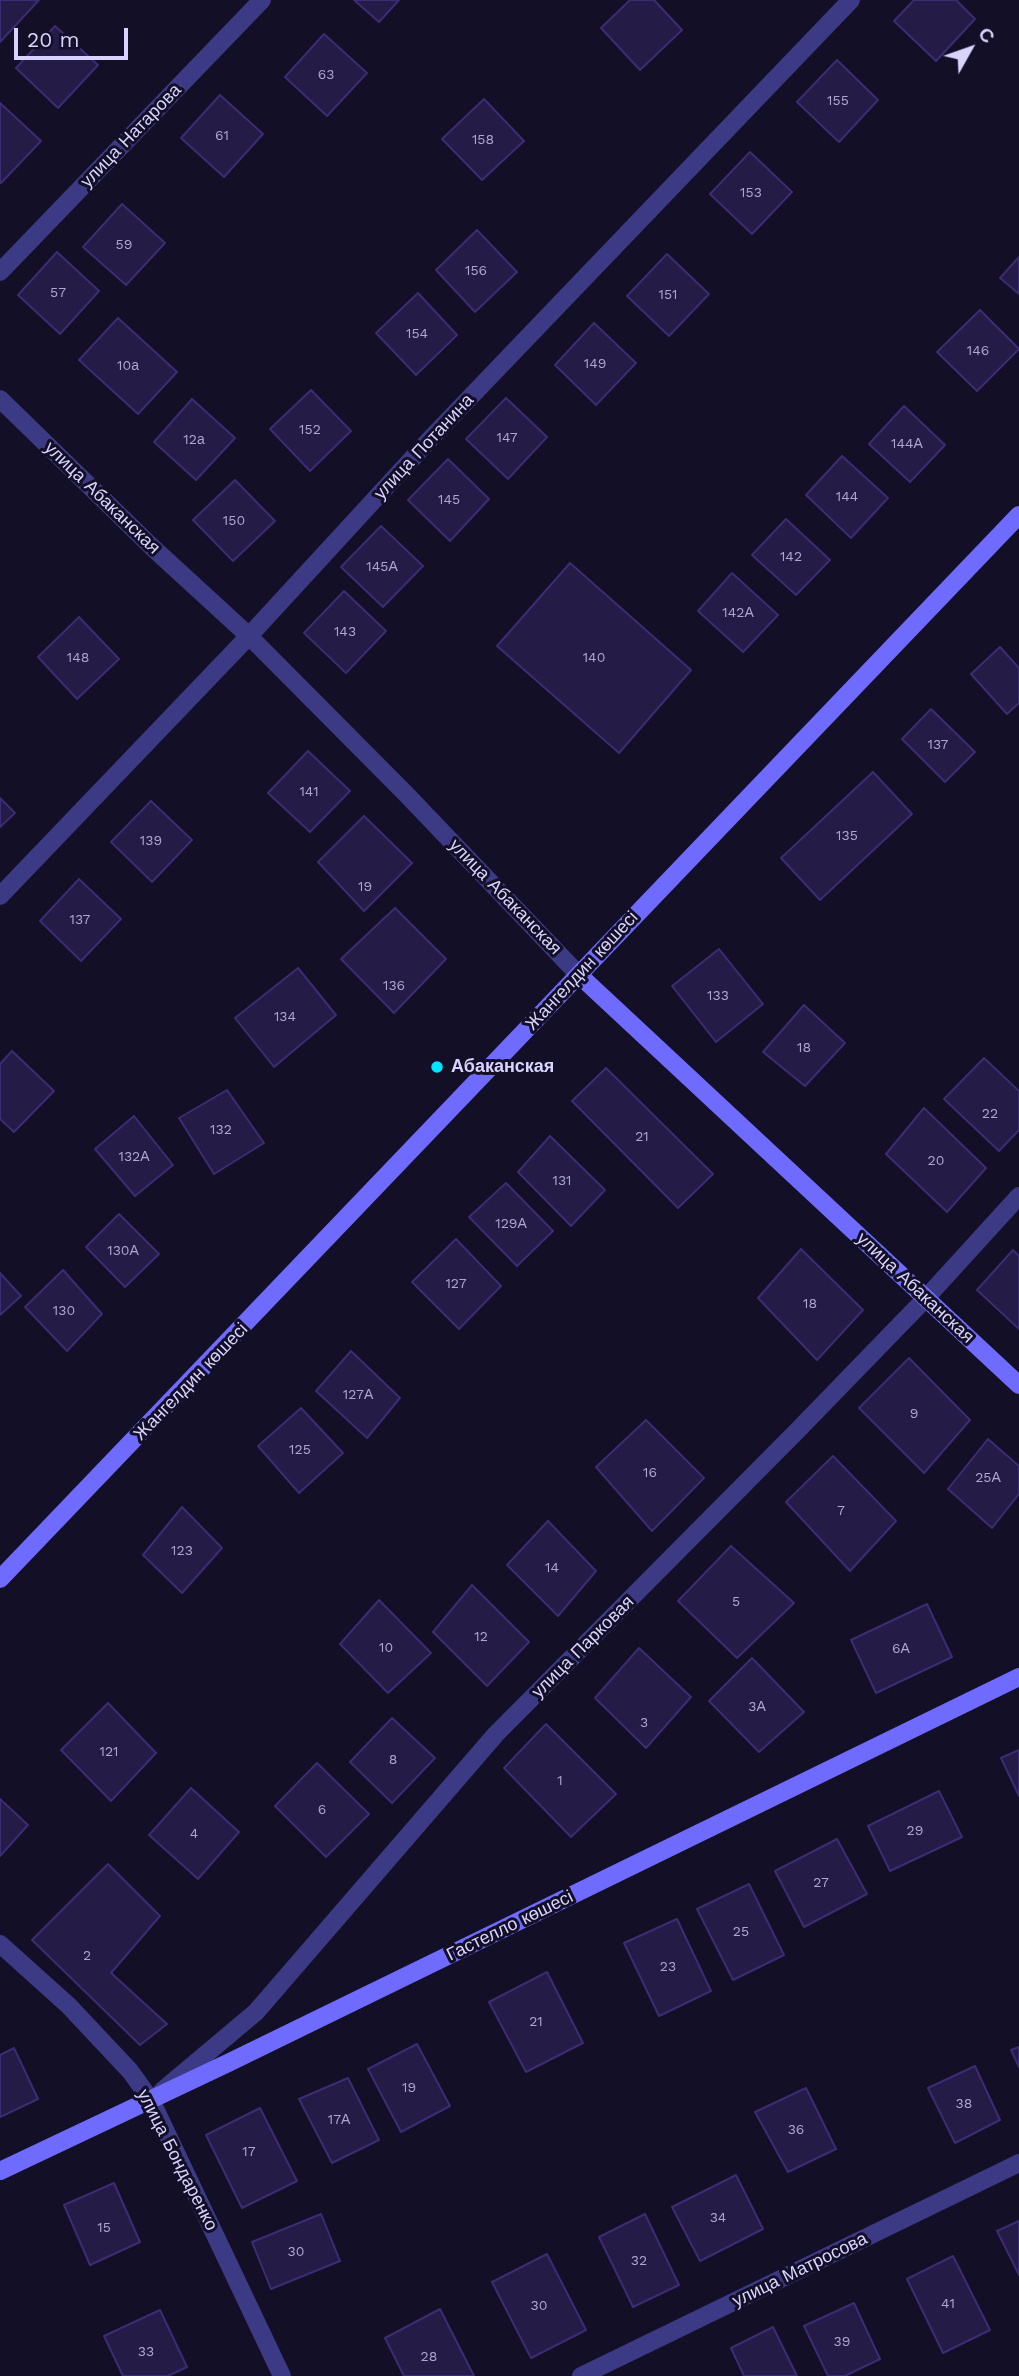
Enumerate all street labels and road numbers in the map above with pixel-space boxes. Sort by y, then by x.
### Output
street label: улица Натарова [76,80,186,192]
street label: улица Потанина [370,390,478,504]
street label: улица Абаканская [40,437,164,559]
street label: улица Абаканская [444,835,566,959]
street label: Жангелдин көшесі [521,907,643,1035]
street label: улица Абаканская [852,1228,978,1348]
street label: Жангелдин көшесі [129,1319,253,1445]
street label: улица Парковая [527,1591,639,1703]
street label: Гастелло көшесі [443,1886,577,1966]
street label: улица Бондаренко [132,2086,222,2234]
street label: улица Матросова [729,2228,871,2312]

